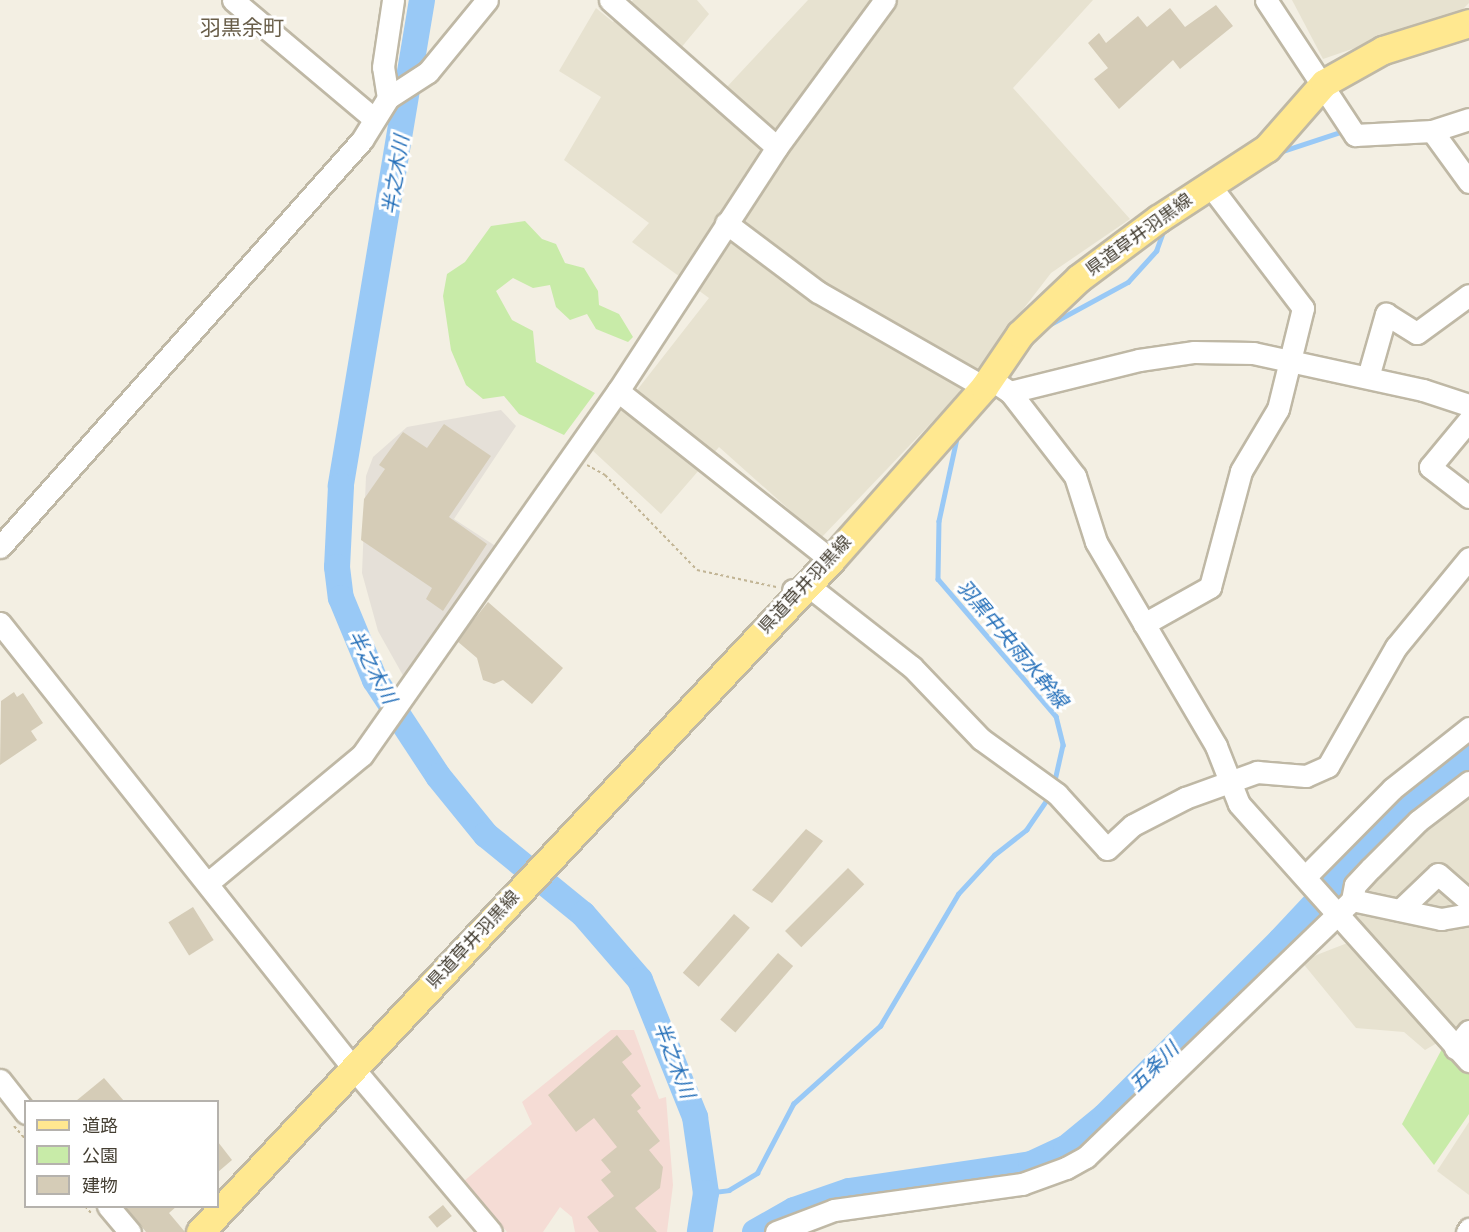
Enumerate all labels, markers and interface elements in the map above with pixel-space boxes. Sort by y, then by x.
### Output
district label: 羽黒余町 [200,15,284,41]
water label: 半之木川 [378,134,414,216]
street label: 県道草井羽黒線 [1082,189,1196,281]
street label: 県道草井羽黒線 [754,532,856,638]
water label: 羽黒中央雨水幹線 [951,575,1073,713]
water label: 半之木川 [343,626,401,708]
street label: 県道草井羽黒線 [422,887,524,993]
water label: 半之木川 [648,1018,700,1102]
water label: 五条川 [1124,1037,1184,1097]
legend [24,1100,219,1208]
text: 道路 [82,1113,118,1139]
text: 公園 [82,1143,118,1169]
text: 建物 [82,1173,118,1199]

